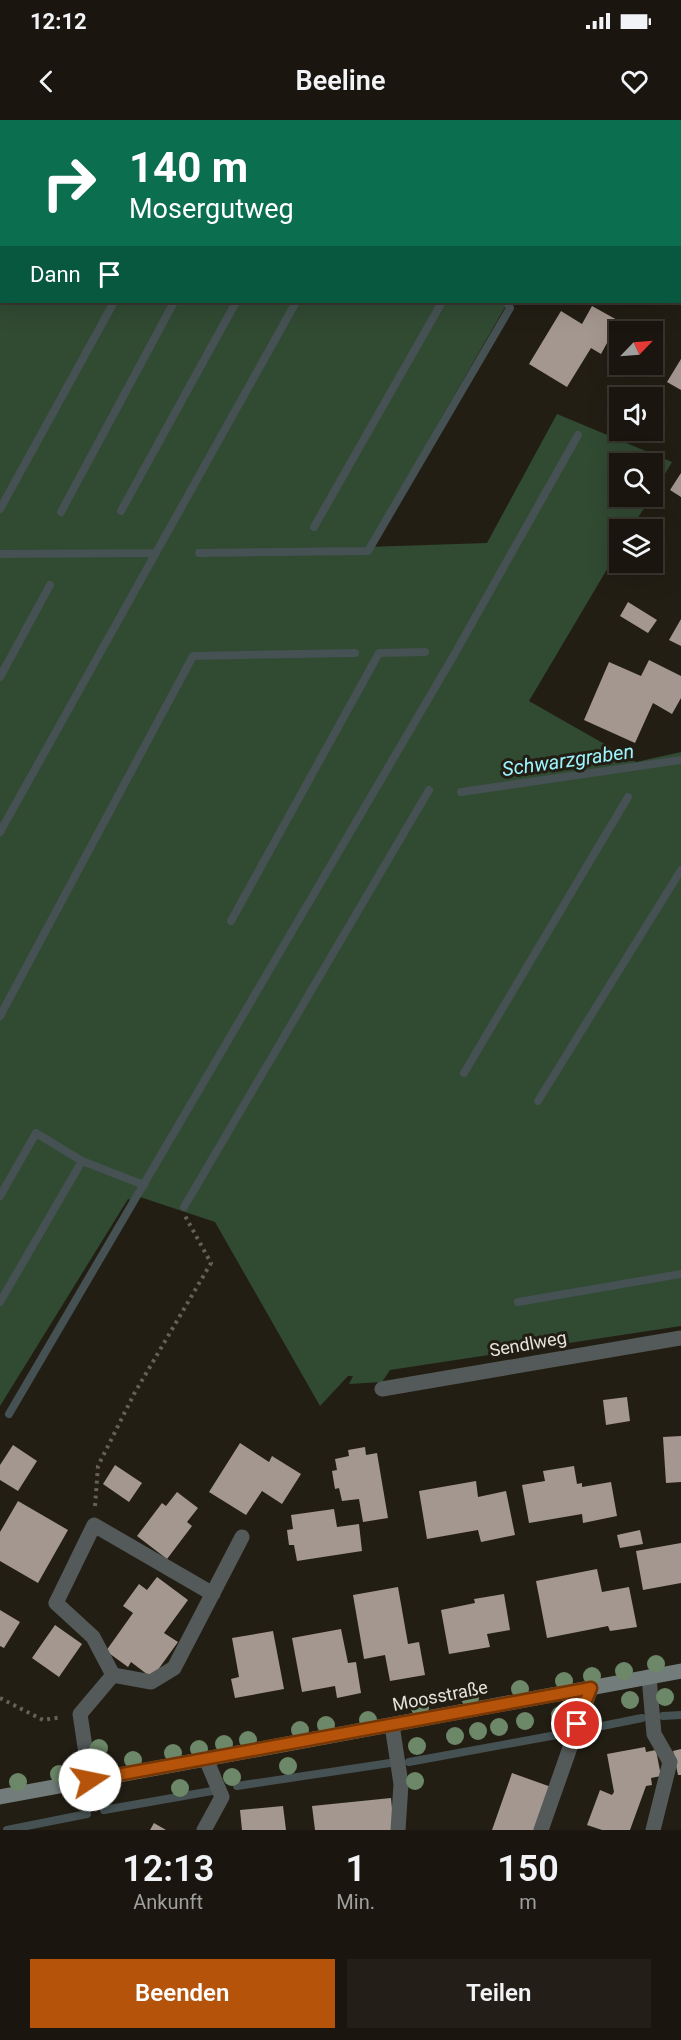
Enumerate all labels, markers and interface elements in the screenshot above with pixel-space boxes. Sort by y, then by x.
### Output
text: 12:12 [30,9,87,34]
icon: back [30,65,63,98]
text: Beeline [296,65,385,97]
icon: heart [618,65,651,98]
text: 140 m [129,143,248,192]
icon: right [30,144,108,222]
text: Mosergutweg [129,193,294,225]
icon: arrive [93,258,126,291]
text: Dann [30,262,81,287]
north arrow [609,321,663,375]
map controls [609,321,663,573]
button: sound [609,387,663,441]
button: search [609,453,663,507]
button: layers [609,519,663,573]
water label: Schwarzgraben [500,739,636,781]
street label: Sendlweg [488,1326,568,1361]
street label: Moosstraße [391,1676,489,1715]
pin [551,1698,602,1749]
icon: arrive [560,1707,593,1740]
position arrow [58,1748,122,1812]
text: 12:13 [122,1848,214,1890]
text: 1 [345,1848,366,1890]
text: 150 [497,1848,559,1890]
text: Ankunft [133,1890,203,1914]
text: Min. [336,1890,375,1914]
text: m [519,1890,537,1914]
button: Beenden [30,1959,335,2028]
button: Teilen [347,1959,651,2028]

